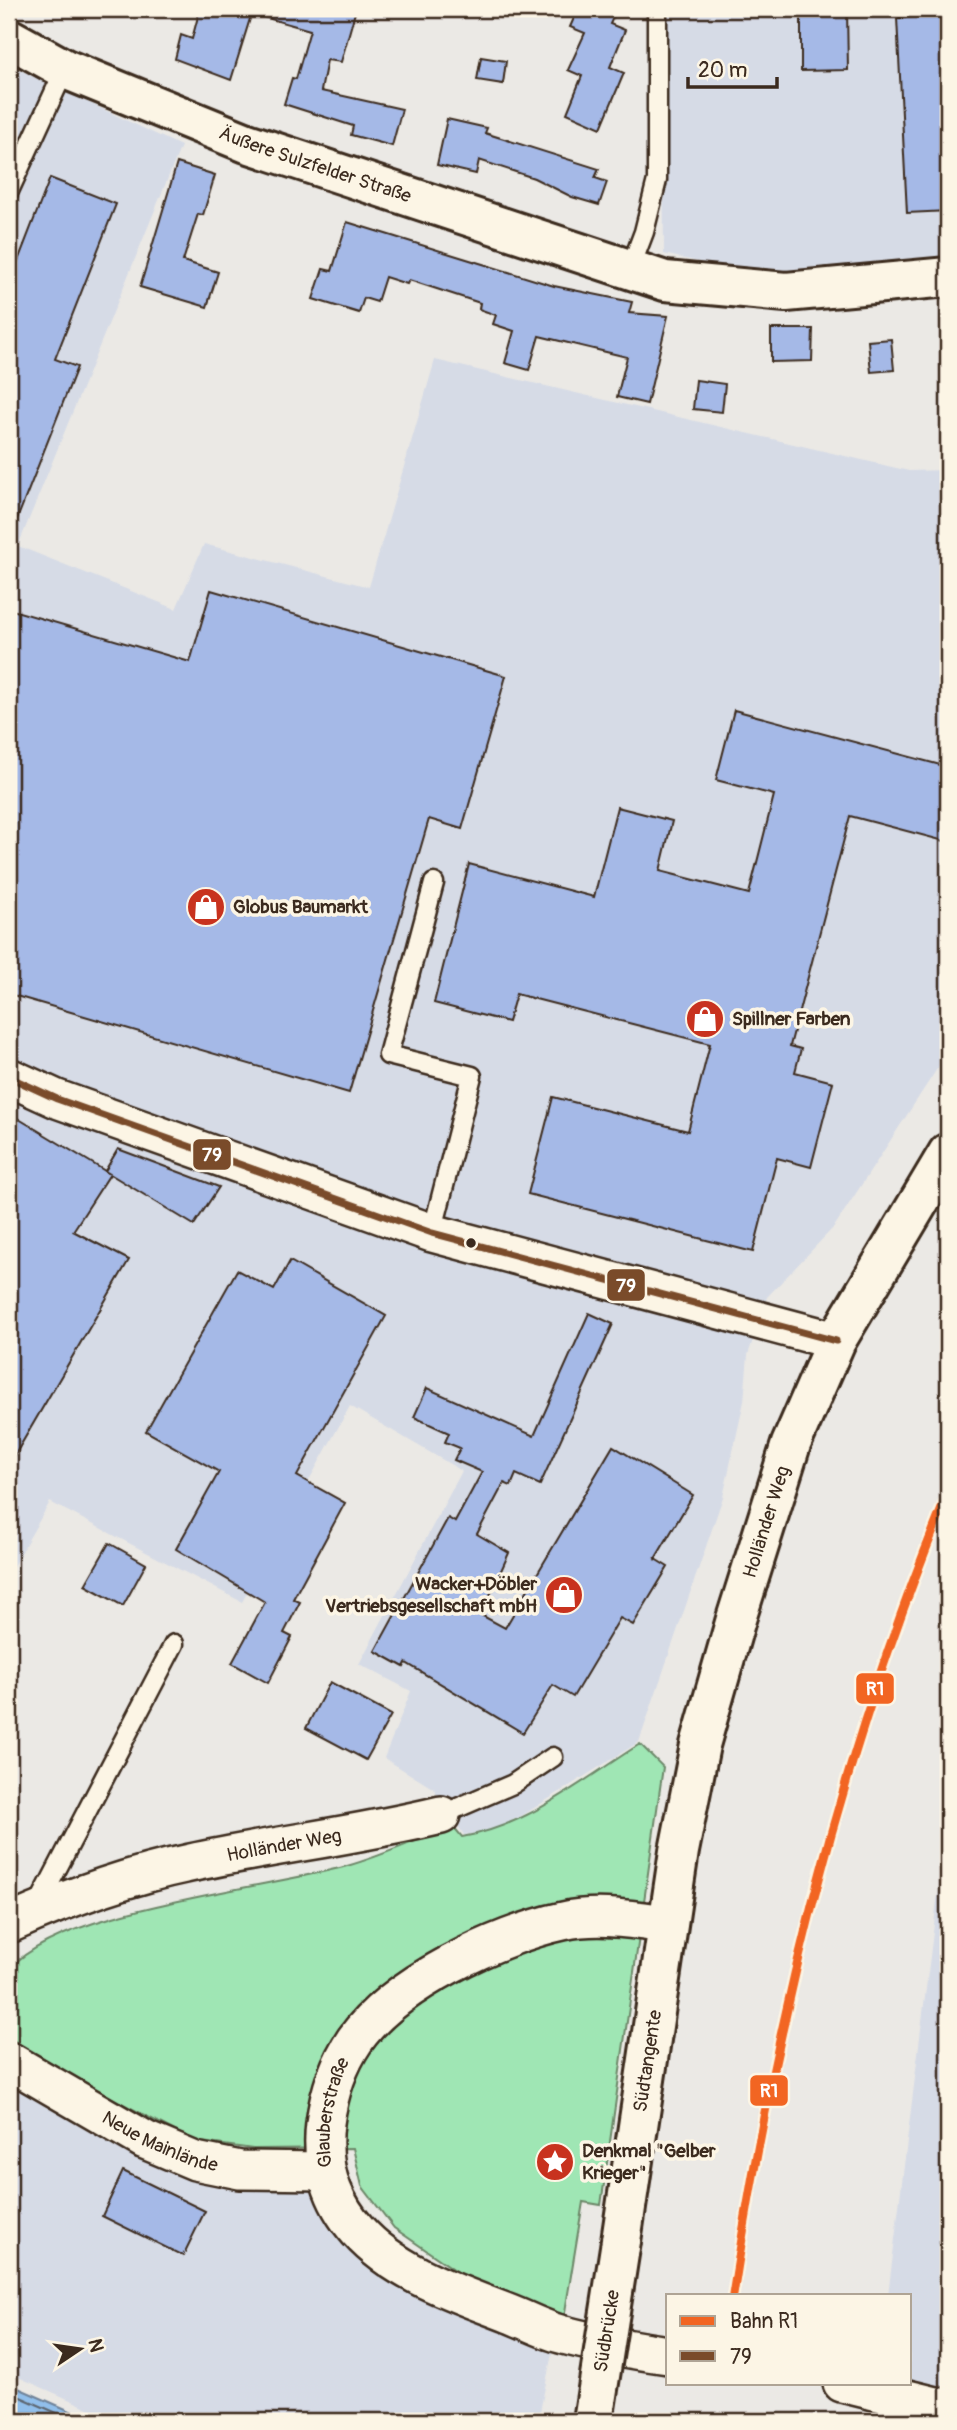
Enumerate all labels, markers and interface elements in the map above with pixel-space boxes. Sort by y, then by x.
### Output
scale bar [688,46,777,90]
text: 20 m [698,57,747,84]
street label: Äußere Sulzfelder Straße [215,121,415,209]
shop icon: Globus Baumarkt [185,886,227,928]
place label: Globus Baumarkt [233,895,369,919]
shop icon: Spillner Farben [684,998,726,1040]
place label: Spillner Farben [732,1007,851,1031]
line badge: 79 [192,1138,232,1171]
text: 79 [202,1143,222,1167]
unlabelled marker [464,1236,478,1250]
line badge: 79 [606,1268,646,1302]
text: 79 [616,1274,636,1298]
street label: Holländer Weg [738,1463,795,1581]
place label: Wacker+Döbler Vertriebsgesellschaft mbH [325,1572,537,1618]
shop icon: Wacker+Döbler Vertriebsgesellschaft mbH [543,1574,585,1616]
line badge: R1 [855,1672,895,1705]
text: R1 [866,1677,884,1701]
street label: Holländer Weg [225,1824,343,1867]
street label: Südtangente [628,2008,667,2114]
street label: Glauberstraße [312,2053,355,2169]
line badge: R1 [749,2074,789,2107]
text: R1 [760,2079,778,2103]
street label: Neue Mainlände [98,2106,221,2177]
place label: Denkmal "Gelber Krieger" [582,2139,716,2185]
place icon: Denkmal "Gelber Krieger" [534,2141,576,2183]
street label: Südbrücke [589,2288,625,2374]
legend [666,2294,912,2384]
text: Bahn R1 [730,2308,798,2335]
north arrow [46,2314,116,2384]
text: N [82,2336,109,2355]
text: 79 [730,2344,752,2371]

